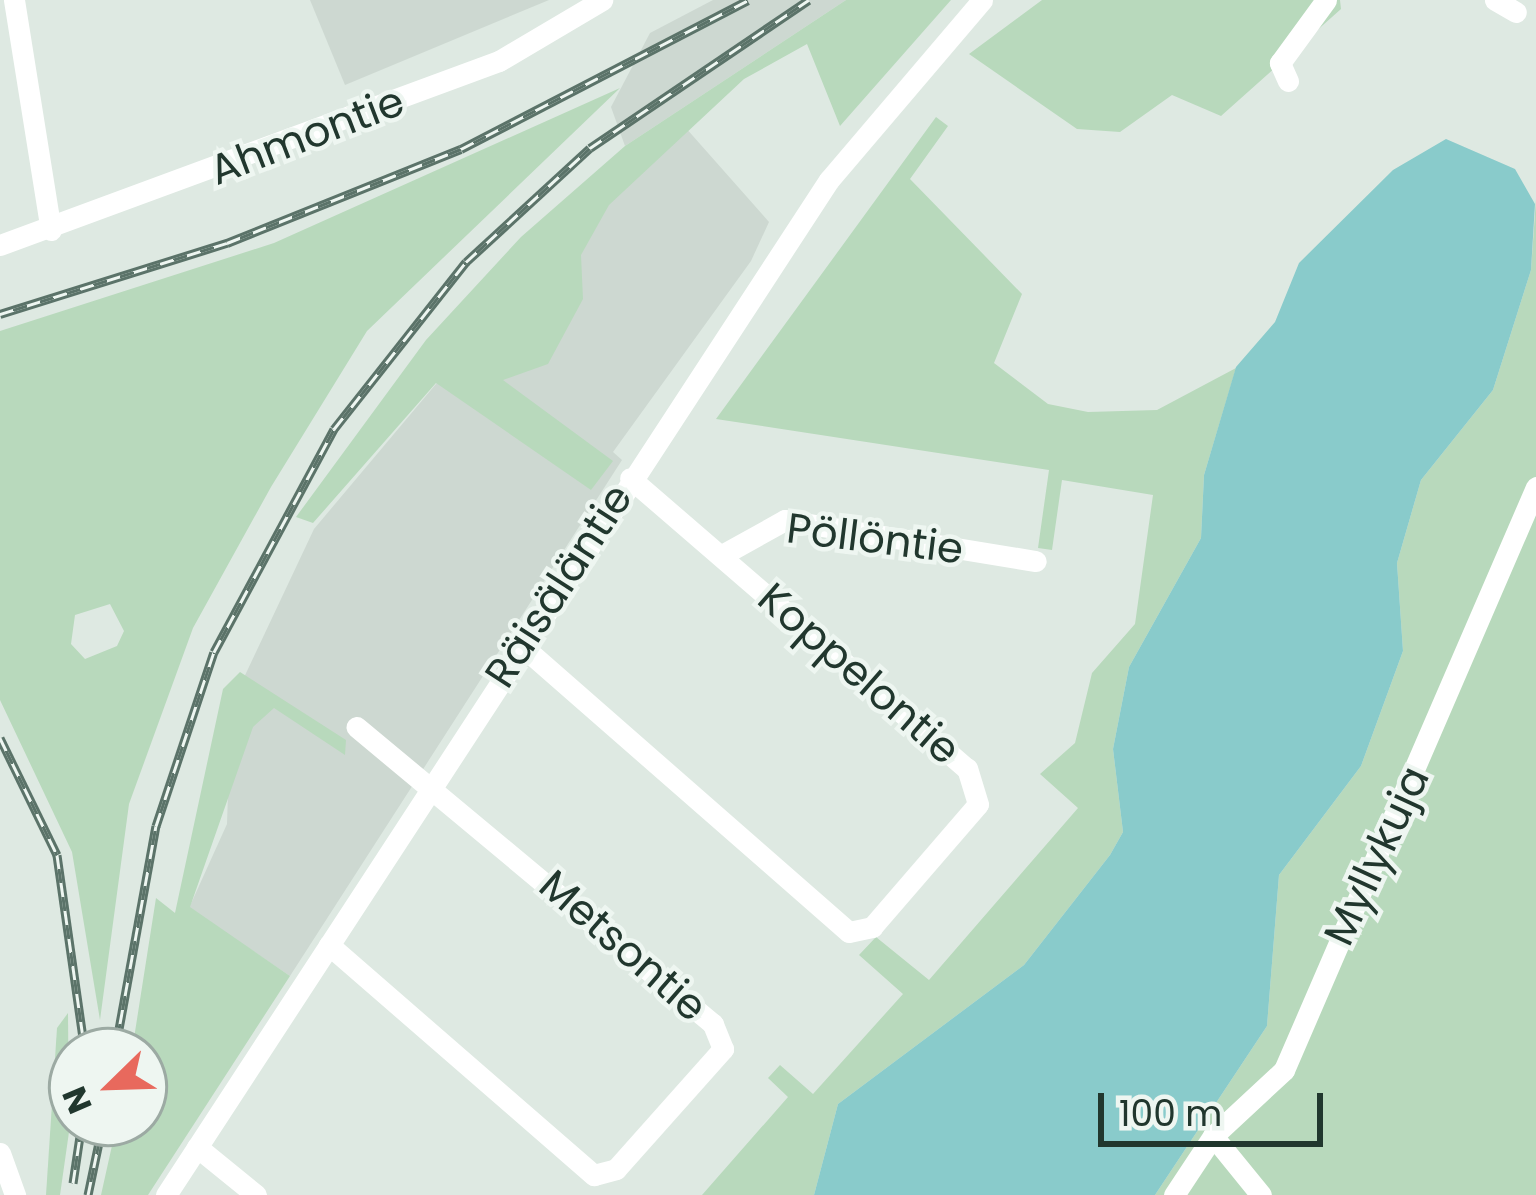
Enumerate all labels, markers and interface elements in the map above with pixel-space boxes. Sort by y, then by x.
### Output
street label: Ahmontie [203,76,411,196]
street label: Räisäläntie [475,475,643,697]
street label: Pöllöntie [784,503,966,575]
street label: Koppelontie [748,573,970,775]
street label: Myllykuja [1314,759,1440,953]
street label: Metsontie [529,860,717,1032]
north arrow [48,1027,168,1147]
scale bar [1104,1069,1329,1143]
text: N [51,1079,104,1121]
text: 100 m [1119,1088,1222,1139]

